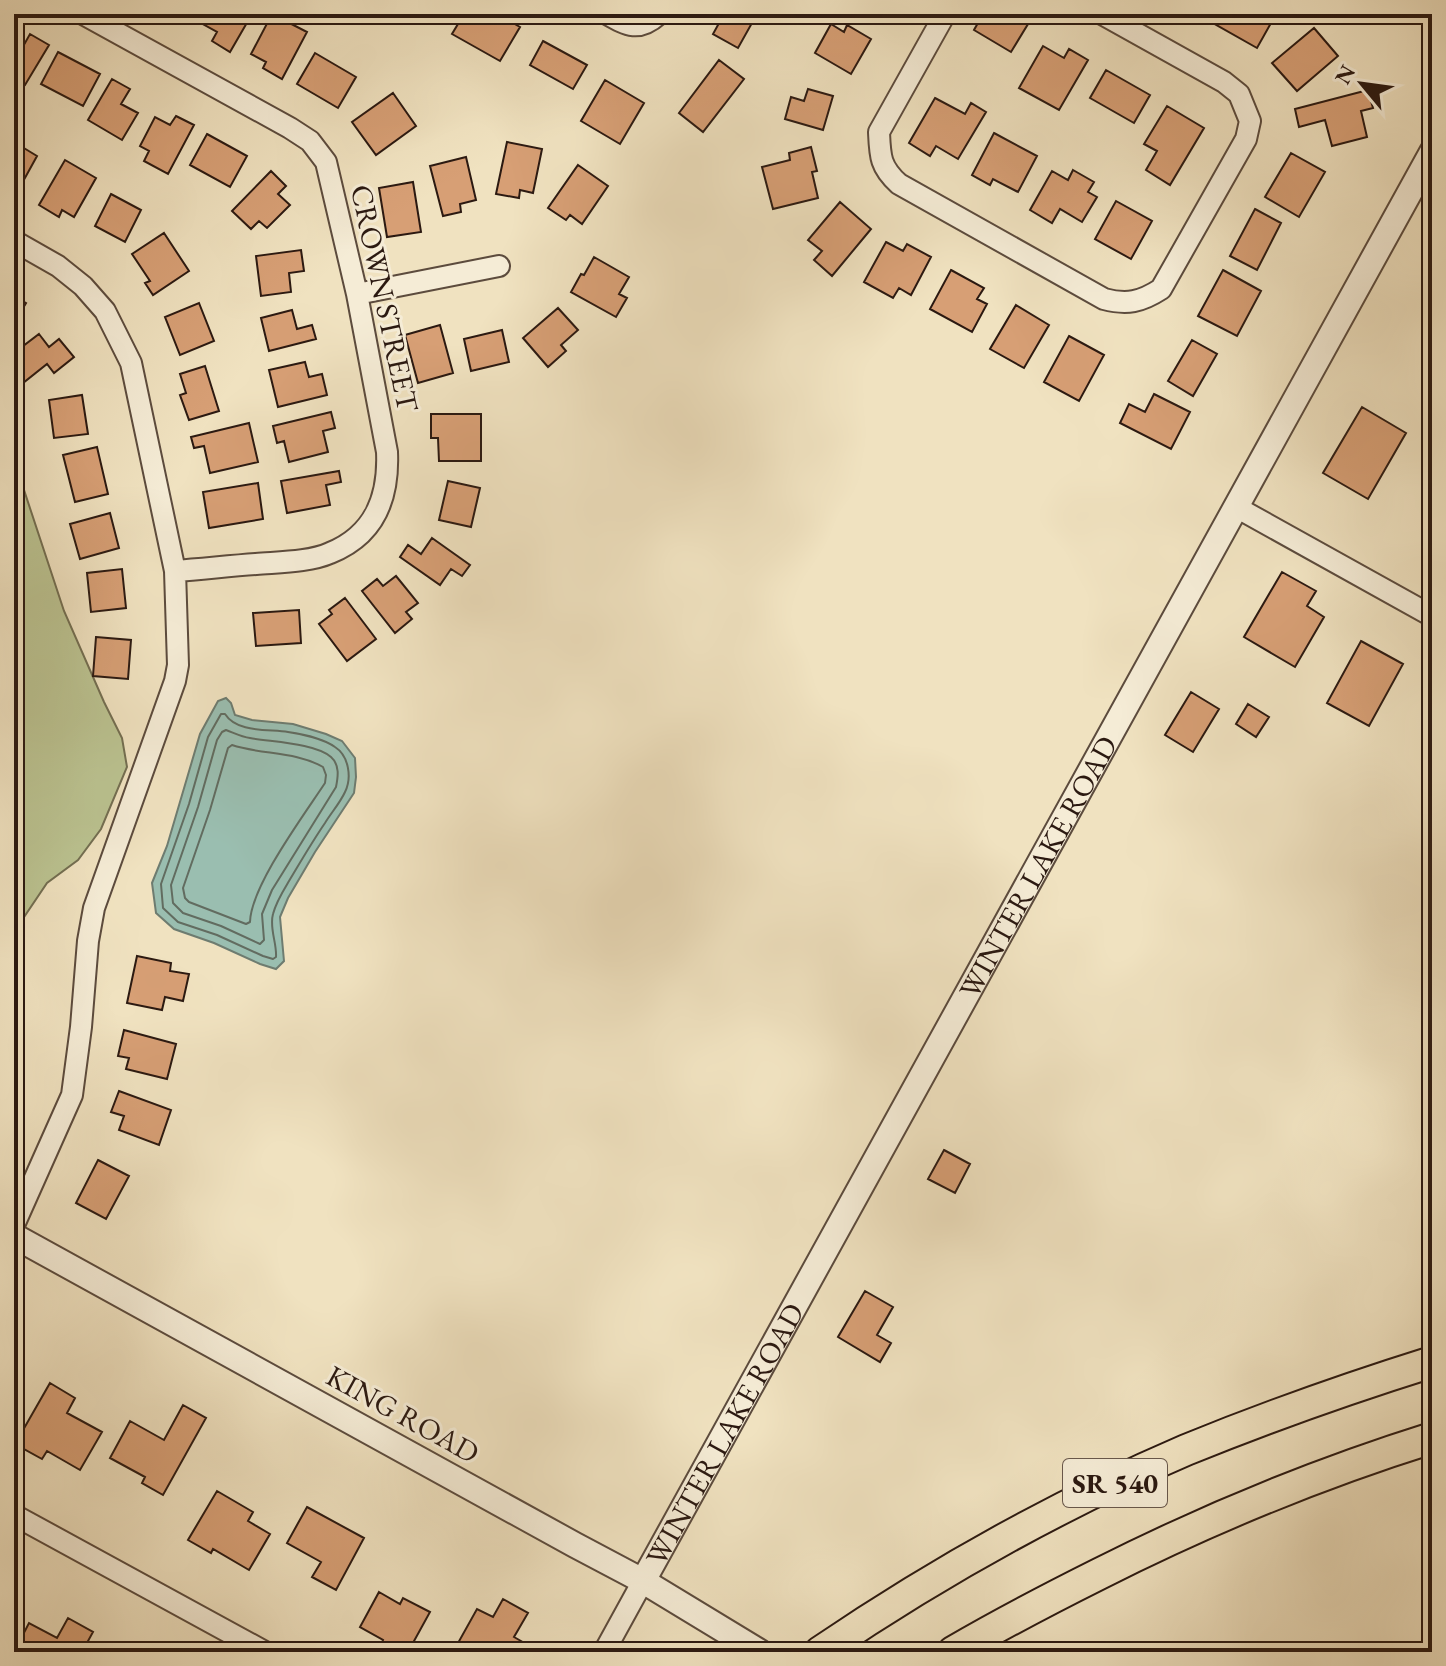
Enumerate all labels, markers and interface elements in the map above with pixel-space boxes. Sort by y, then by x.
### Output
north arrow [1322,44,1402,124]
text: N [1328,60,1362,89]
street label: CROWN STREET [342,181,428,416]
street label: WINTER LAKE ROAD [949,728,1126,1005]
street label: WINTER LAKE ROAD [636,1296,812,1572]
street label: KING ROAD [320,1356,486,1472]
road number: SR 540 [1063,1459,1167,1507]

